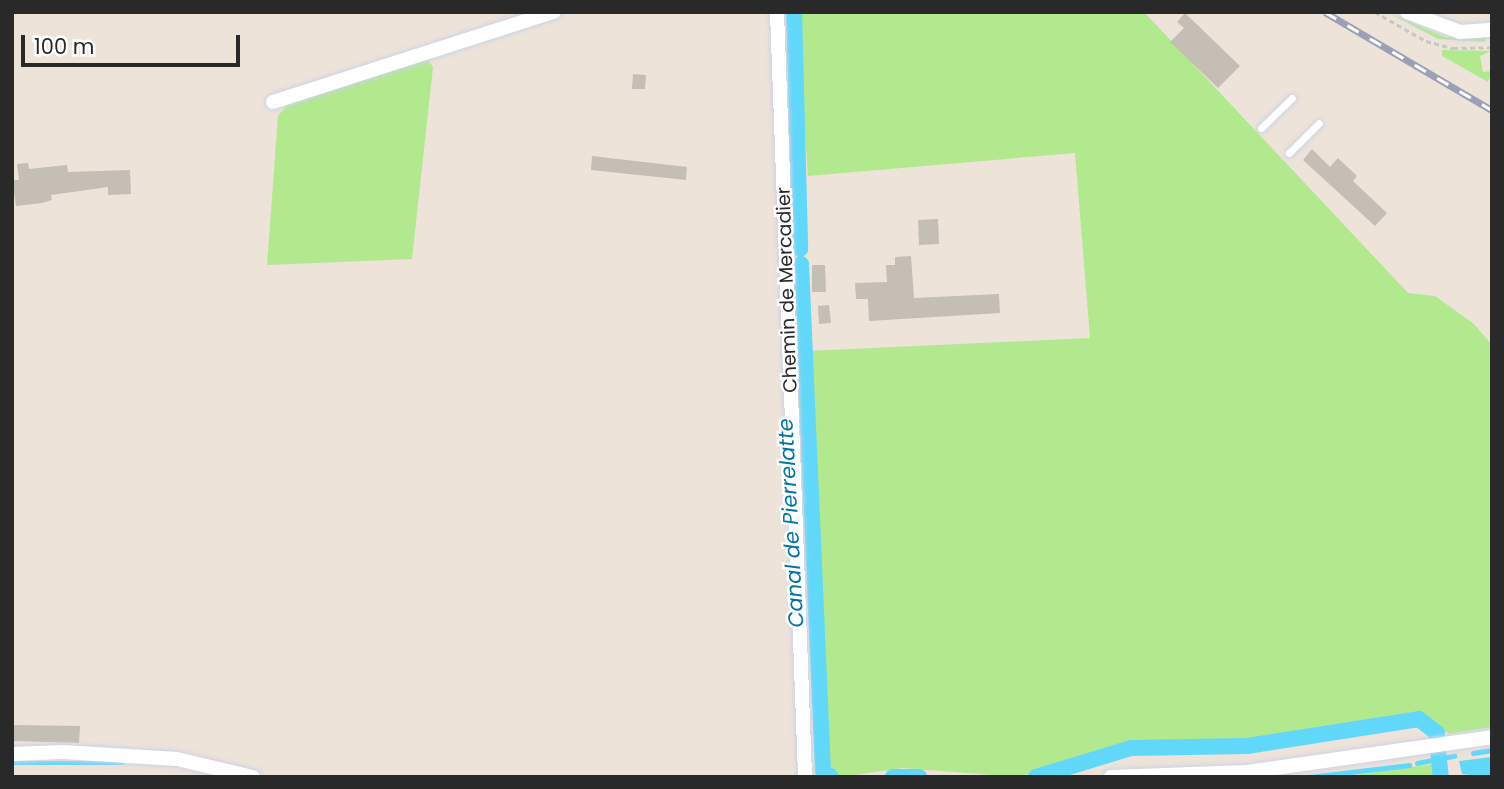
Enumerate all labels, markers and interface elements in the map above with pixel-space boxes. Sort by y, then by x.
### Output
scale bar [24,21,243,65]
text: 100 m [34,32,94,61]
street label: Chemin de Mercadier [772,187,802,393]
water label: Canal de Pierrelatte [773,418,809,628]

